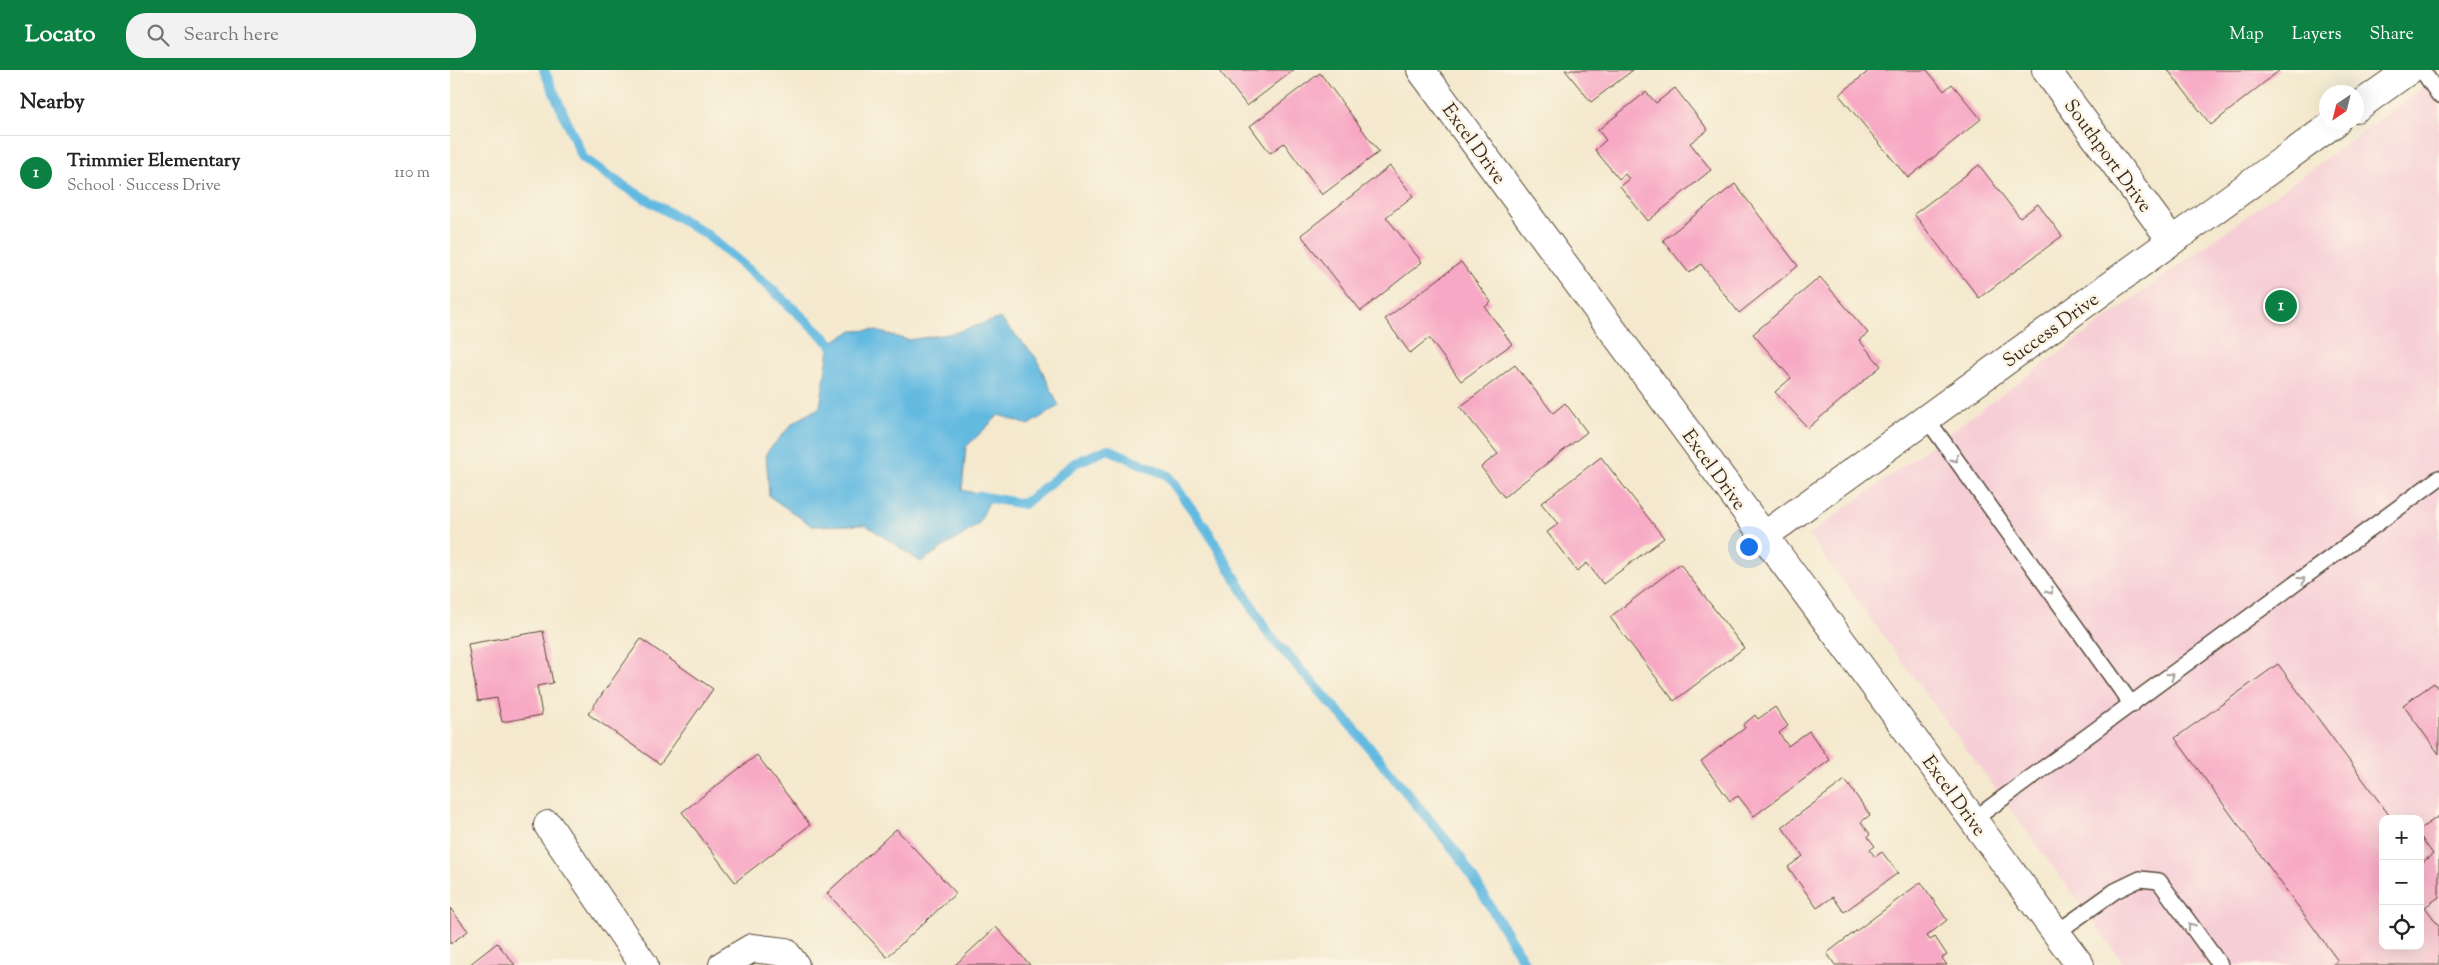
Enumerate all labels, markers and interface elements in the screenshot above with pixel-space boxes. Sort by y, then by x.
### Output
search box [126,13,476,58]
text: Locato [25,18,96,52]
icon: search [144,21,172,49]
text: Search here [184,22,279,49]
text: Map [2229,22,2264,48]
text: Layers [2292,22,2342,48]
text: Share [2370,22,2414,48]
north arrow [2319,85,2364,130]
text: Nearby [20,88,85,118]
street label: Southport Drive [2057,94,2157,219]
street label: Excel Drive [1434,98,1512,191]
text: Trimmier Elementary [67,148,240,175]
text: 1 [33,162,39,185]
text: 110 m [394,162,430,185]
text: School · Success Drive [67,175,221,198]
street label: Success Drive [1998,287,2105,375]
pin: 1 [2265,287,2297,325]
street label: Excel Drive [1674,424,1752,517]
one-way arrow [1949,453,1958,463]
your location [1736,534,1762,560]
one-way arrow [2296,577,2305,585]
one-way arrow [2044,585,2053,595]
one-way arrow [2165,673,2175,682]
street label: Excel Drive [1914,750,1992,843]
map controls [2379,815,2424,950]
button: + [2379,815,2424,860]
button: − [2379,860,2424,905]
button: locate [2379,905,2424,950]
one-way arrow [2188,922,2197,932]

